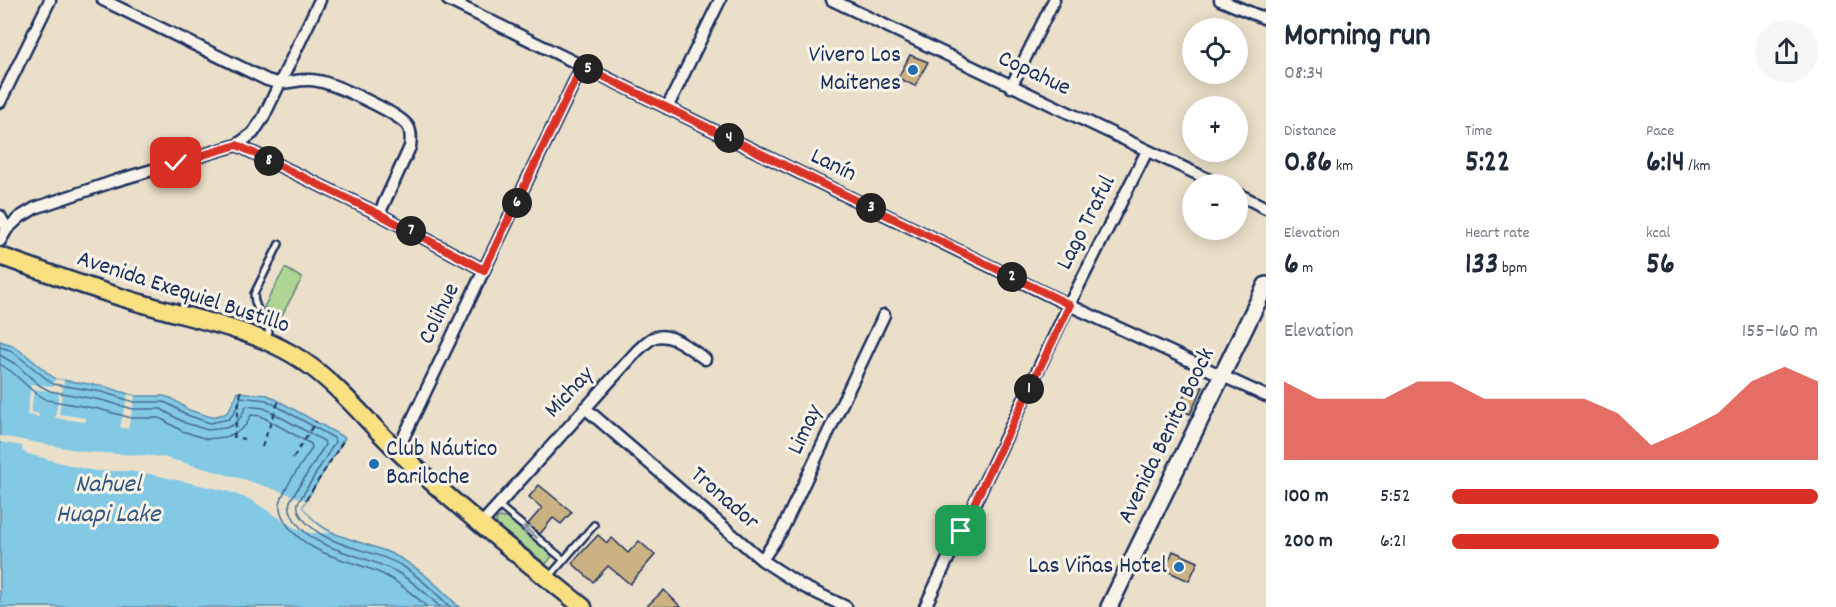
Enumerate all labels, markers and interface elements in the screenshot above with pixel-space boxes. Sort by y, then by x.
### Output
text: Morning run [1284,14,1431,61]
map controls [1182,18,1248,240]
button: locate [1182,18,1248,84]
button: share [1755,20,1818,83]
place label: Vivero Los Maitenes [809,39,901,101]
street label: Copahue [992,42,1076,106]
pin: 5 [573,54,603,84]
text: 5 [584,57,592,80]
text: 08:34 [1284,60,1323,88]
marker: Vivero Los Maitenes [906,63,920,77]
button: + [1182,96,1248,162]
text: Distance [1284,120,1336,143]
text: Time [1465,120,1492,143]
text: Pace [1646,120,1674,143]
pin: 4 [714,123,744,153]
text: 4 [726,126,732,149]
pin [150,137,201,188]
street label: Lanín [804,140,862,192]
text: 0.86 [1284,143,1332,186]
text: 5:22 [1465,143,1510,186]
text: 6:14 [1646,143,1685,186]
icon: check [159,146,192,179]
pin: 8 [254,146,284,176]
text: 8 [266,149,272,172]
text: km [1332,155,1353,178]
text: /km [1685,155,1710,178]
street label: Lago Traful [1049,170,1125,276]
button: − [1182,174,1248,240]
pin: 6 [502,188,532,218]
text: 6 [513,191,521,214]
pin: 3 [856,193,886,223]
text: 3 [867,196,875,219]
pin: 7 [396,216,426,246]
text: 7 [408,219,414,242]
text: Elevation [1284,222,1340,245]
text: Heart rate [1465,222,1530,245]
text: kcal [1646,222,1670,245]
street label: Avenida Exequiel Bustillo [72,243,294,343]
text: 6 [1284,245,1299,288]
text: 133 [1465,245,1498,288]
text: 56 [1646,245,1675,288]
text: m [1299,257,1313,280]
text: bpm [1498,257,1527,280]
pin: 2 [997,262,1027,292]
text: 2 [1009,265,1016,288]
street label: Colihue [411,278,469,350]
text: Elevation [1284,318,1354,346]
text: 155–160 m [1742,318,1818,346]
street label: Avenida Benito Boock [1110,342,1224,530]
street label: Michay [537,359,604,427]
pin: 1 [1014,374,1044,404]
text: 1 [1027,377,1031,400]
street label: Limay [780,398,833,461]
place label: Club Náutico Bariloche [386,433,498,495]
marker: Club Náutico Bariloche [367,457,381,471]
street label: Tronador [682,459,766,539]
water label: Nahuel Huapi Lake [56,467,162,534]
text: 100 m [1284,483,1329,511]
text: 5:52 [1380,483,1411,511]
pin [935,505,986,556]
icon: arrive [944,514,977,547]
one-way arrow [523,525,538,539]
text: 200 m [1284,528,1333,556]
text: 6:21 [1380,528,1406,556]
place label: Las Viñas Hotel [1028,550,1167,584]
marker: Las Viñas Hotel [1172,560,1186,574]

